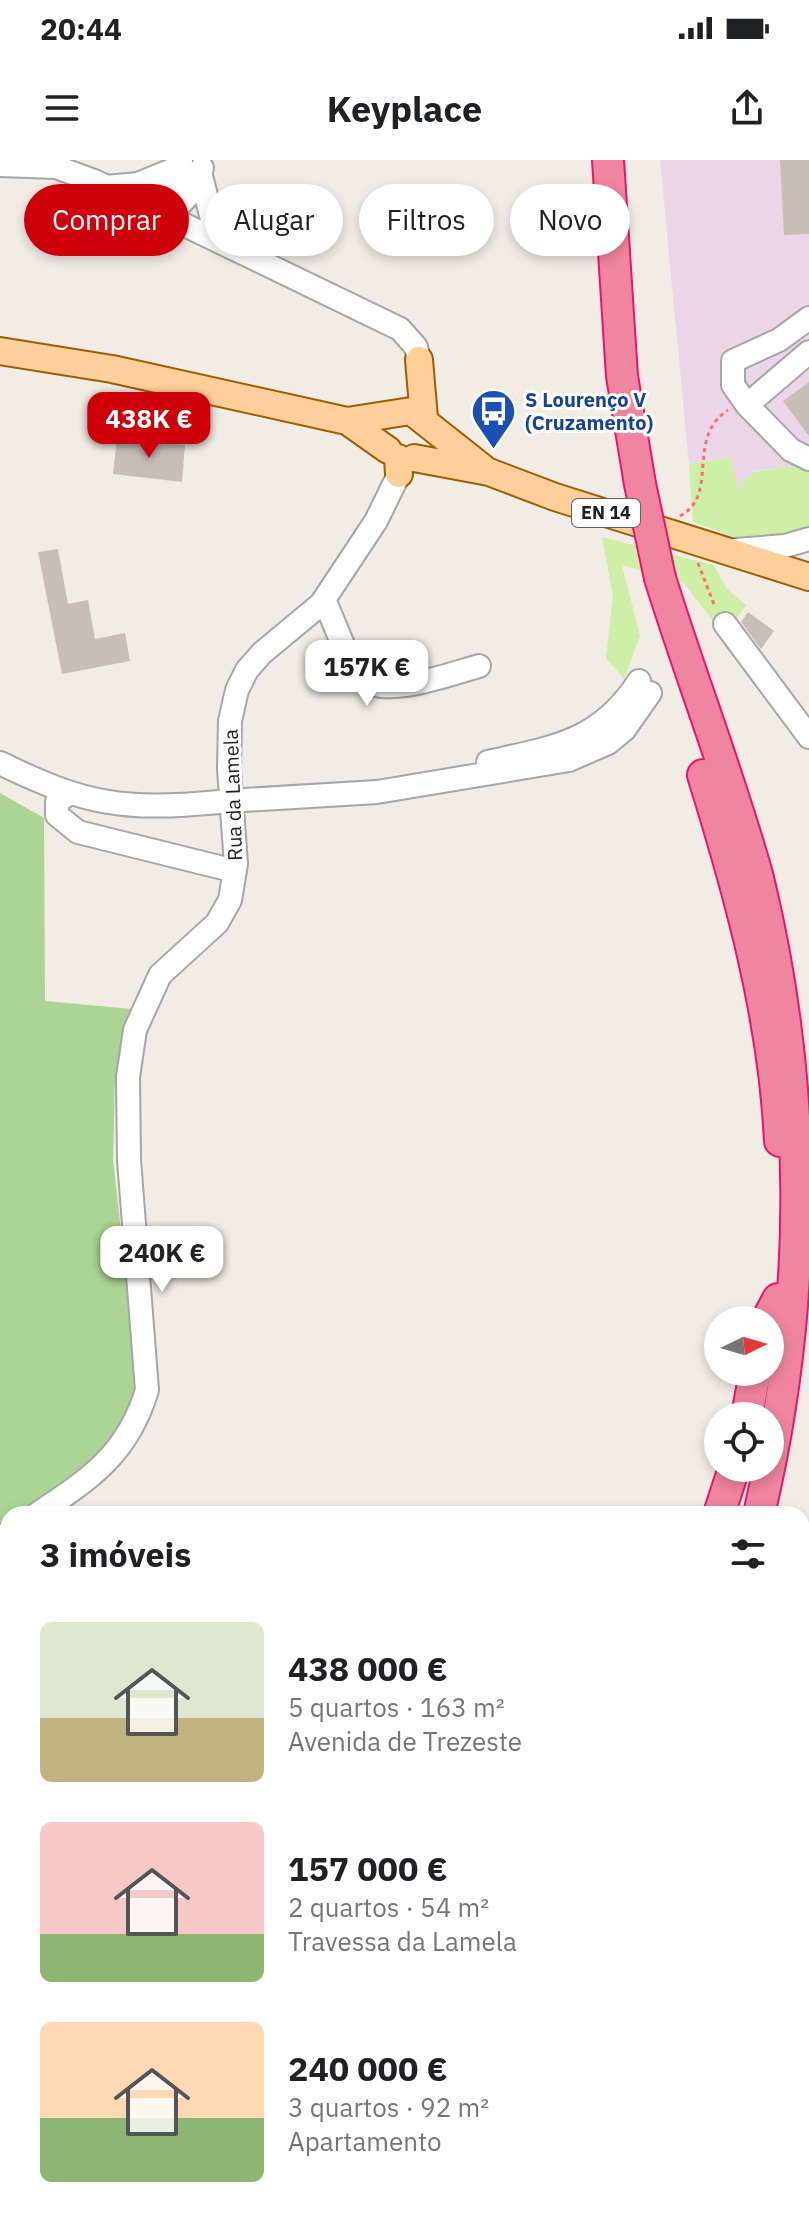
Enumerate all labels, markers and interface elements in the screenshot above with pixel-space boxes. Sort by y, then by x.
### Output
text: 20:44 [40,9,122,48]
text: Keyplace [327,85,482,132]
icon: menu [40,86,84,130]
icon: share [725,86,769,130]
chip: Comprar [24,184,189,256]
chip: Alugar [205,184,343,256]
chip: Filtros [359,184,494,256]
chip: Novo [510,184,630,256]
place label: S Lourenço V (Cruzamento) [525,386,653,436]
bus stop icon: S Lourenço V (Cruzamento) [470,388,518,451]
pin: 438K € [84,392,214,460]
text: 438K € [105,401,193,435]
road number: EN 14 [572,499,640,527]
pin: 157K € [302,640,432,708]
text: 157K € [323,649,411,683]
street label: Rua da Lamela [217,728,248,861]
pin: 240K € [97,1226,227,1294]
text: 240K € [118,1235,206,1269]
north arrow [704,1306,784,1386]
map controls [704,1306,784,1482]
button: locate [704,1402,784,1482]
text: 3 imóveis [40,1532,191,1576]
icon: filters [726,1532,770,1576]
text: 438 000 € [288,1646,448,1690]
icon: home [104,1654,200,1750]
text: 5 quartos · 163 m² [288,1690,505,1724]
text: Avenida de Trezeste [288,1724,522,1758]
text: 157 000 € [288,1846,448,1890]
icon: home [104,1854,200,1950]
text: 2 quartos · 54 m² [288,1890,489,1924]
text: Travessa da Lamela [288,1924,517,1958]
text: 240 000 € [288,2046,448,2090]
icon: home [104,2054,200,2150]
text: 3 quartos · 92 m² [288,2090,489,2124]
text: Apartamento [288,2124,442,2158]

